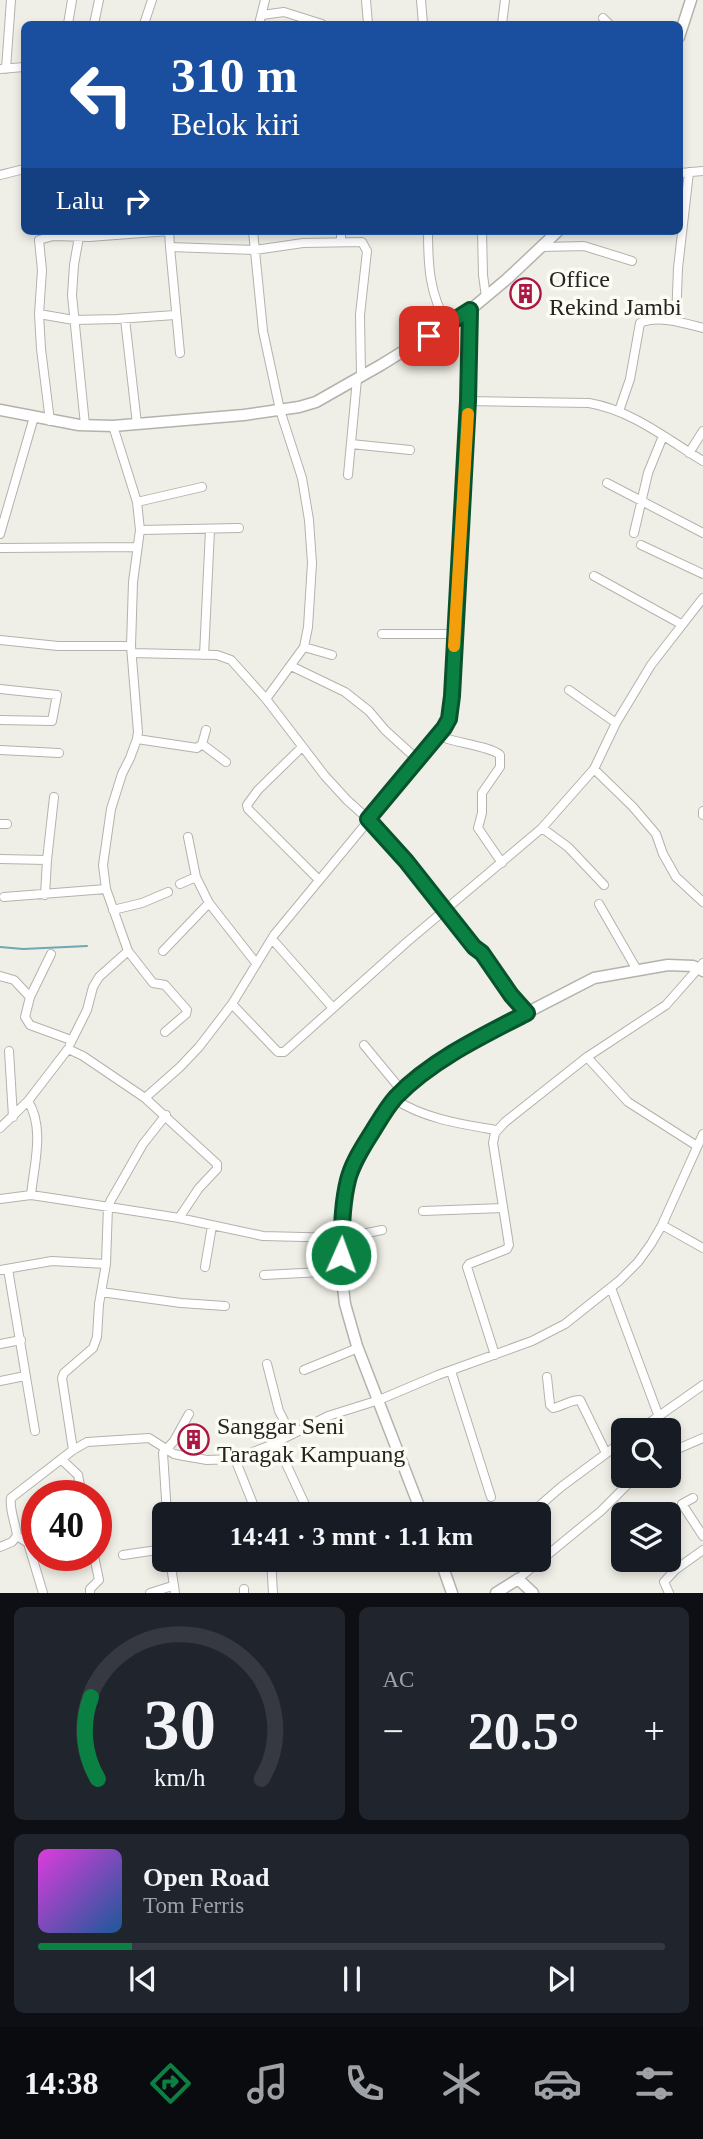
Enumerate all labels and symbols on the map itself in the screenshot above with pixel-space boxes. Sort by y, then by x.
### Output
place label: Office Rekind Jambi [549,266,682,320]
building icon: Office Rekind Jambi [509,276,543,310]
pin [399,306,459,366]
position arrow [304,1218,378,1292]
place label: Sanggar Seni Taragak Kampuang [217,1413,405,1467]
building icon: Sanggar Seni Taragak Kampuang [177,1423,211,1457]
speed limit sign: 40 [21,1480,112,1571]

